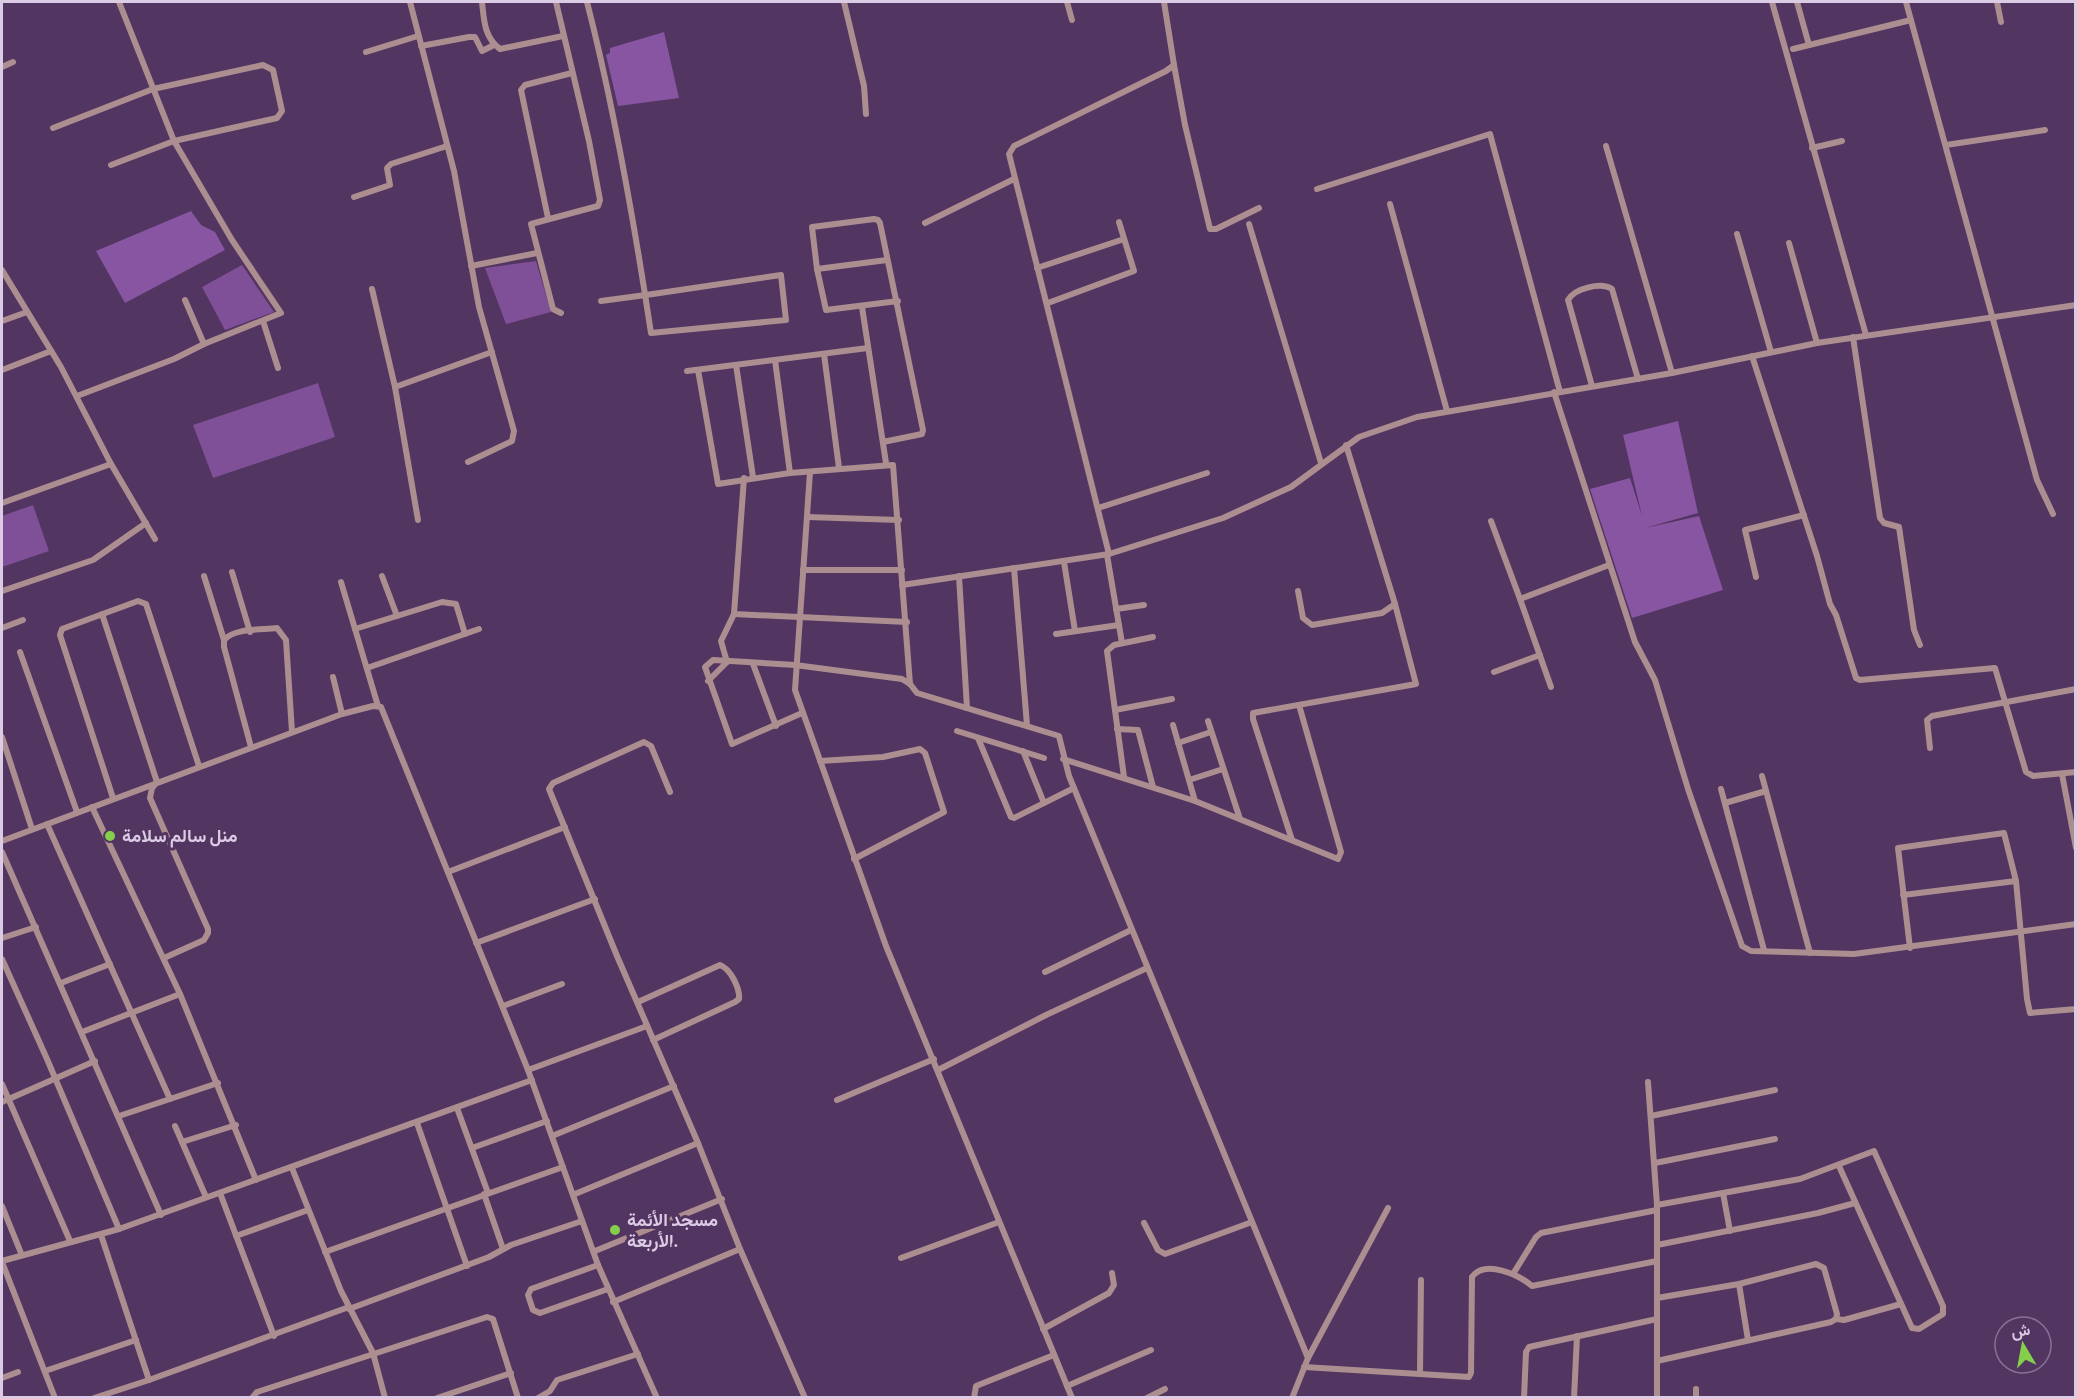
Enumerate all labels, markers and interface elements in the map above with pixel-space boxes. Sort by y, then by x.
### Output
place label: منل سالم سلامة [122,825,238,848]
marker: منل سالم سلامة [103,829,117,843]
place label: مسجد الأئمة الأربعة. [627,1209,718,1252]
marker: مسجد الأئمة الأربعة. [608,1223,622,1237]
north arrow [1993,1315,2053,1375]
text: ش [2009,1320,2032,1342]

